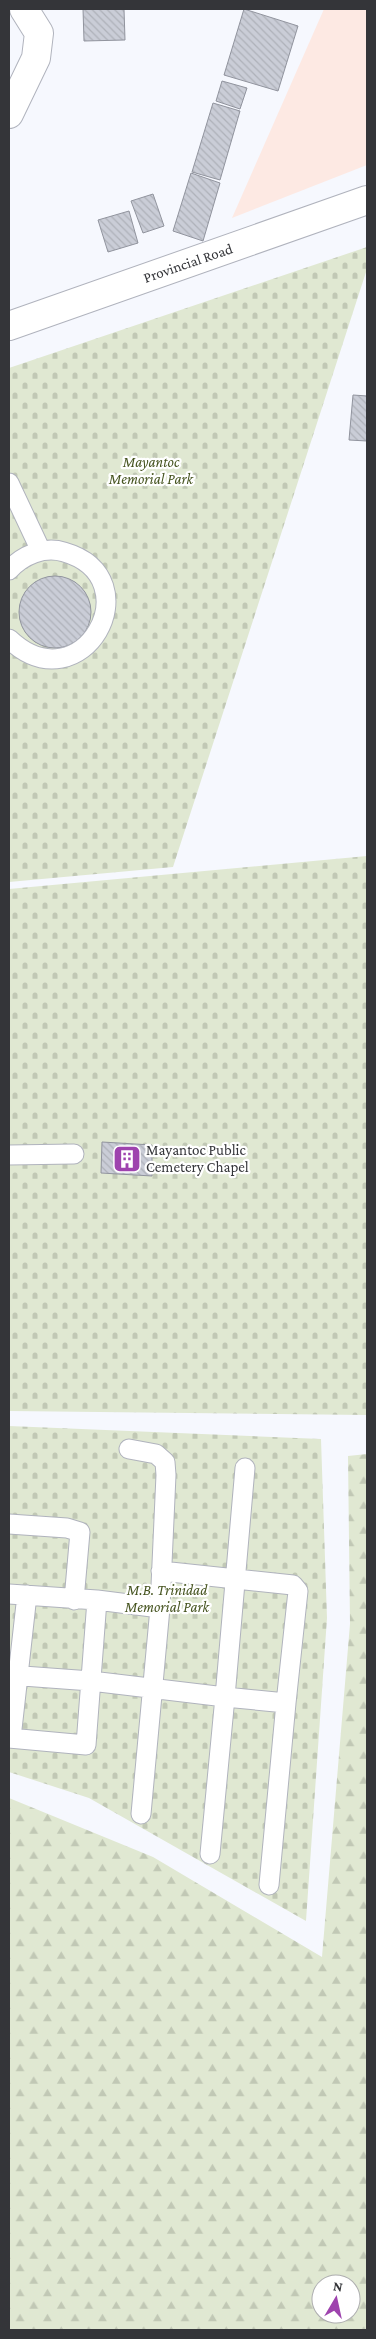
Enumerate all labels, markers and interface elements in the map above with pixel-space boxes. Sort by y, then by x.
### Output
street label: Provincial Road [141,240,235,286]
park label: Mayantoc Memorial Park [108,454,195,487]
place label: Mayantoc Public Cemetery Chapel [146,1142,249,1176]
building icon: Mayantoc Public Cemetery Chapel [112,1144,142,1174]
park label: M.B. Trinidad Memorial Park [124,1582,211,1615]
north arrow [311,2274,361,2324]
text: N [332,2278,344,2295]

